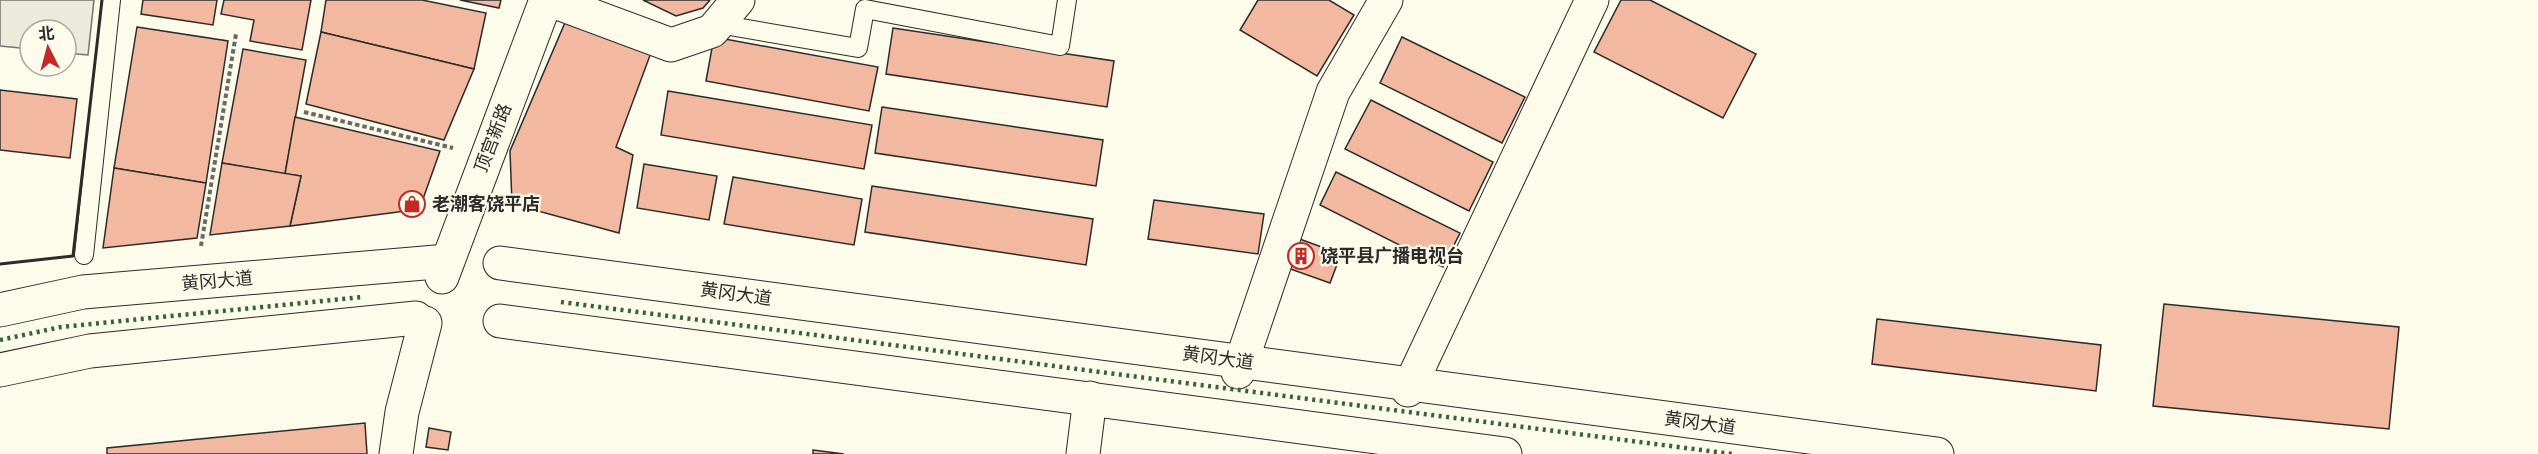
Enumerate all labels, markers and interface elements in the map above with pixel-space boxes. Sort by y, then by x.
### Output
north arrow [18,18,78,78]
text: 北 [38,23,55,44]
street label: 顶宫新路 [470,100,516,176]
shop icon: 老潮客饶平店 [397,189,427,219]
place label: 老潮客饶平店 [432,193,540,215]
building icon: 饶平县广播电视台 [1286,241,1316,271]
place label: 饶平县广播电视台 [1320,245,1464,267]
street label: 黄冈大道 [180,267,254,295]
street label: 黄冈大道 [699,278,773,310]
street label: 黄冈大道 [1181,342,1255,374]
street label: 黄冈大道 [1663,407,1737,439]

